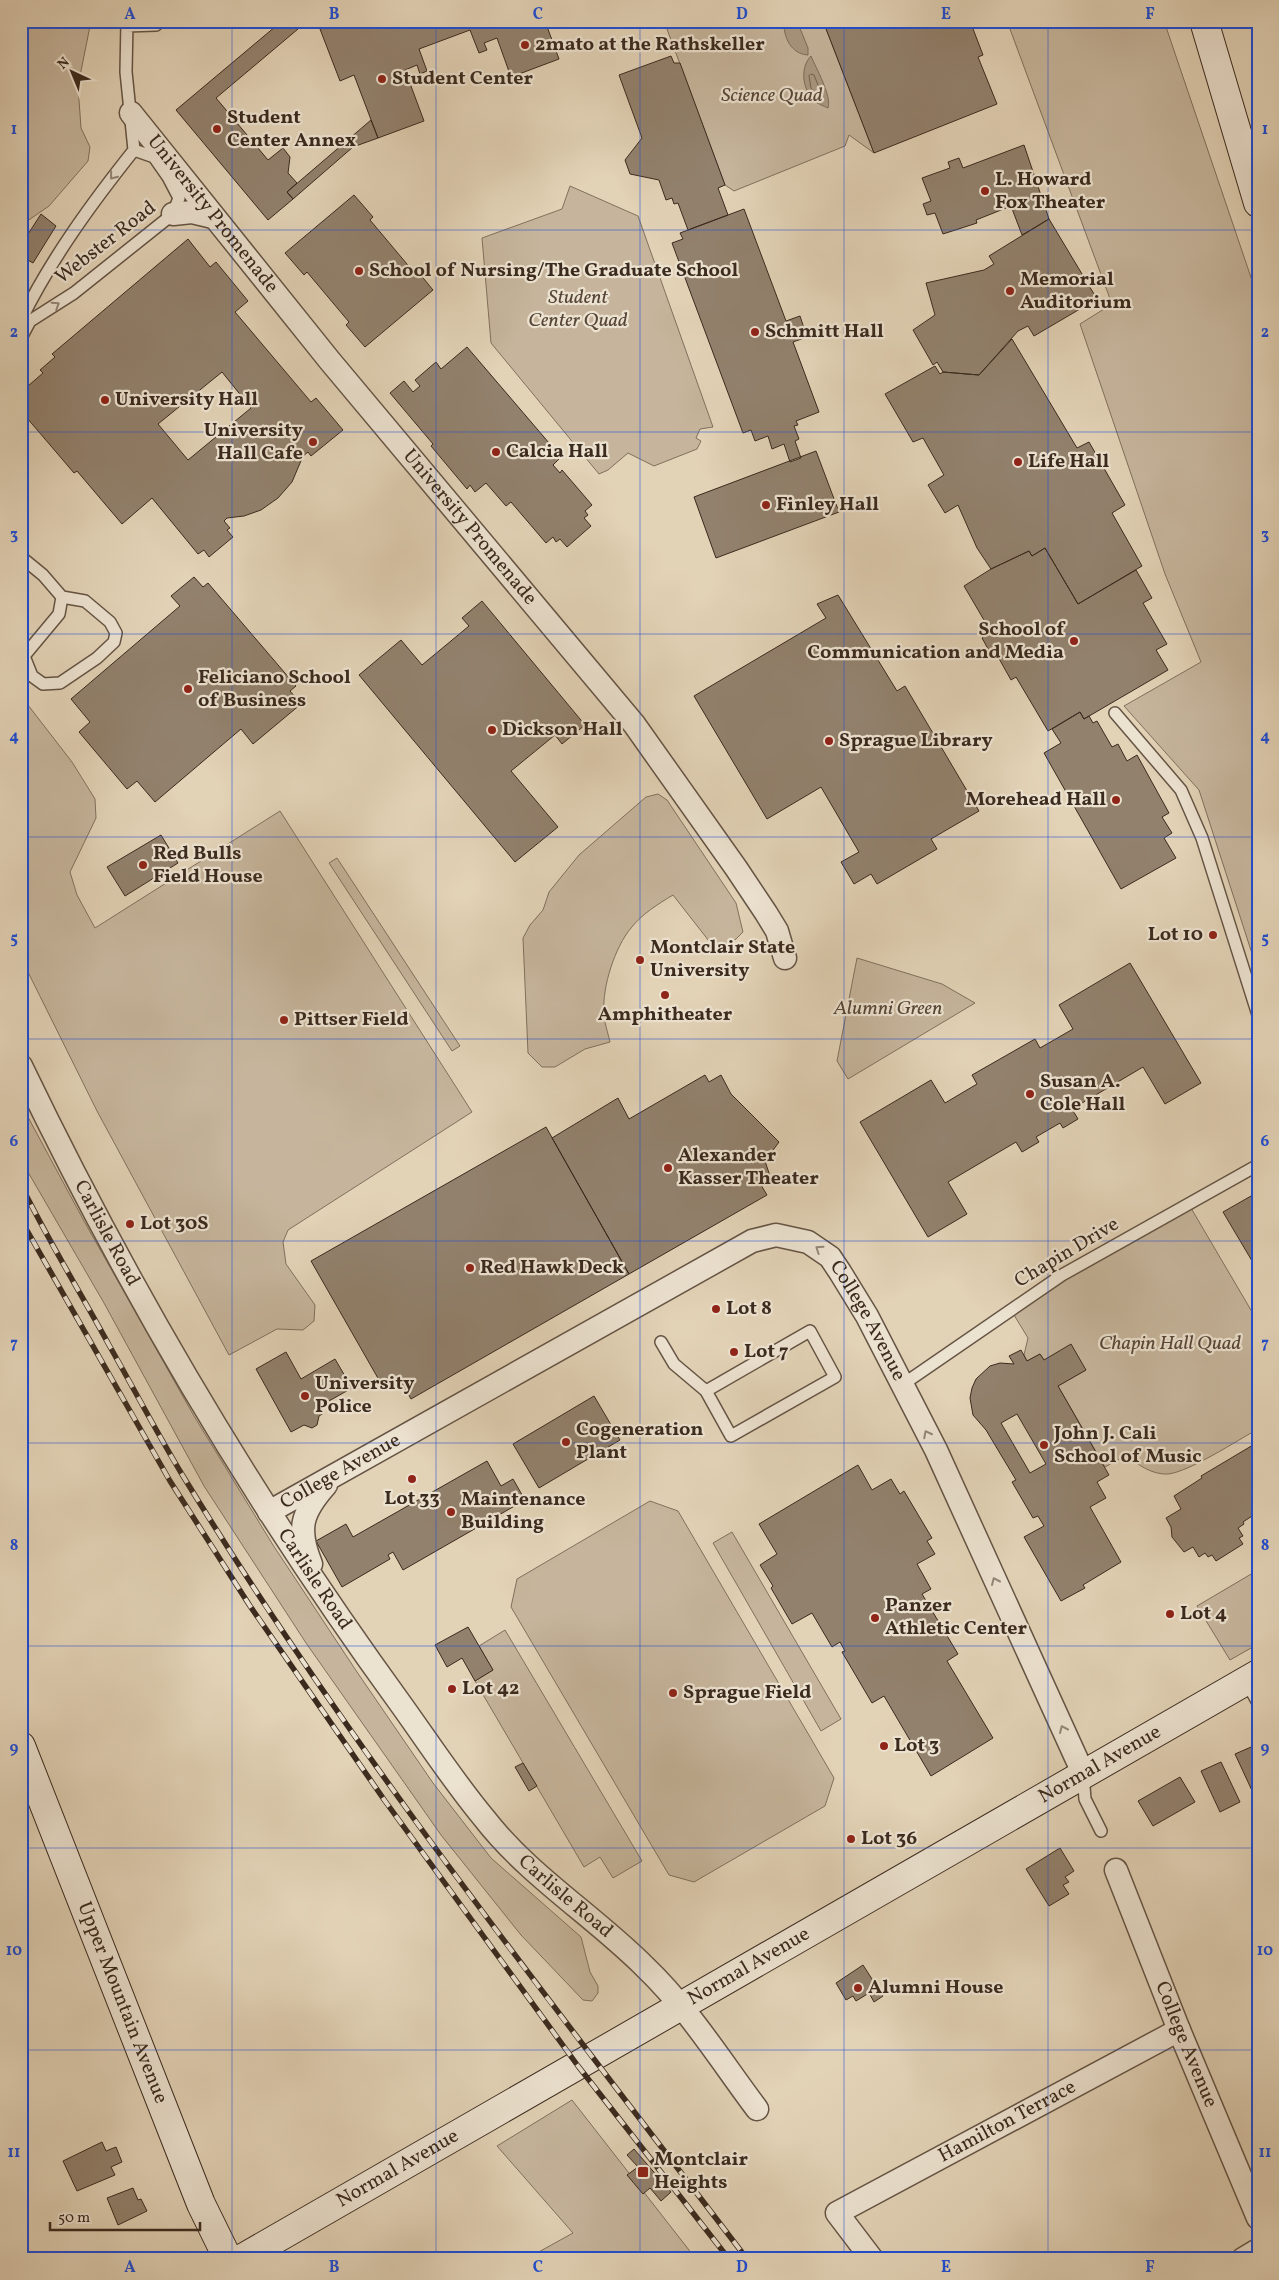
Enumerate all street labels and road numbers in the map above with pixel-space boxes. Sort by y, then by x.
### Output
street label: University Promenade [140,129,285,300]
street label: Webster Road [50,195,162,291]
street label: University Promenade [396,443,543,612]
street label: Carlisle Road [66,1176,146,1292]
street label: Chapin Drive [1010,1211,1124,1295]
street label: College Avenue [822,1255,912,1386]
street label: College Avenue [275,1427,406,1517]
street label: Carlisle Road [270,1524,358,1636]
street label: Normal Avenue [1034,1719,1166,1811]
street label: Carlisle Road [511,1848,619,1945]
street label: Upper Mountain Avenue [70,1898,174,2108]
street label: Normal Avenue [683,1921,815,2013]
street label: College Avenue [1147,1977,1224,2112]
street label: Hamilton Terrace [933,2074,1081,2170]
street label: Normal Avenue [332,2122,464,2215]

